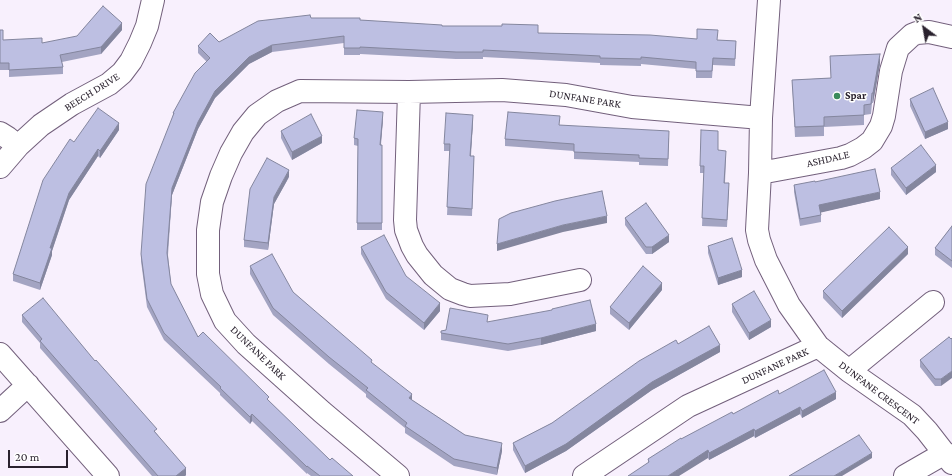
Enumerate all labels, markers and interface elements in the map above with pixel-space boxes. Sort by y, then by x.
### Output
north arrow [904,8,944,48]
text: N [911,11,924,25]
street label: BEECH DRIVE [62,70,122,114]
street label: DUNFANE PARK [548,87,622,111]
place label: Spar [845,89,866,103]
marker: Spar [832,91,842,101]
street label: ASHDALE [805,148,851,170]
street label: DUNFANE PARK [227,323,289,383]
street label: DUNFANE PARK [739,345,811,387]
street label: DUNFANE CRESCENT [836,358,922,428]
scale bar [10,442,70,468]
text: 20 m [15,450,39,464]

